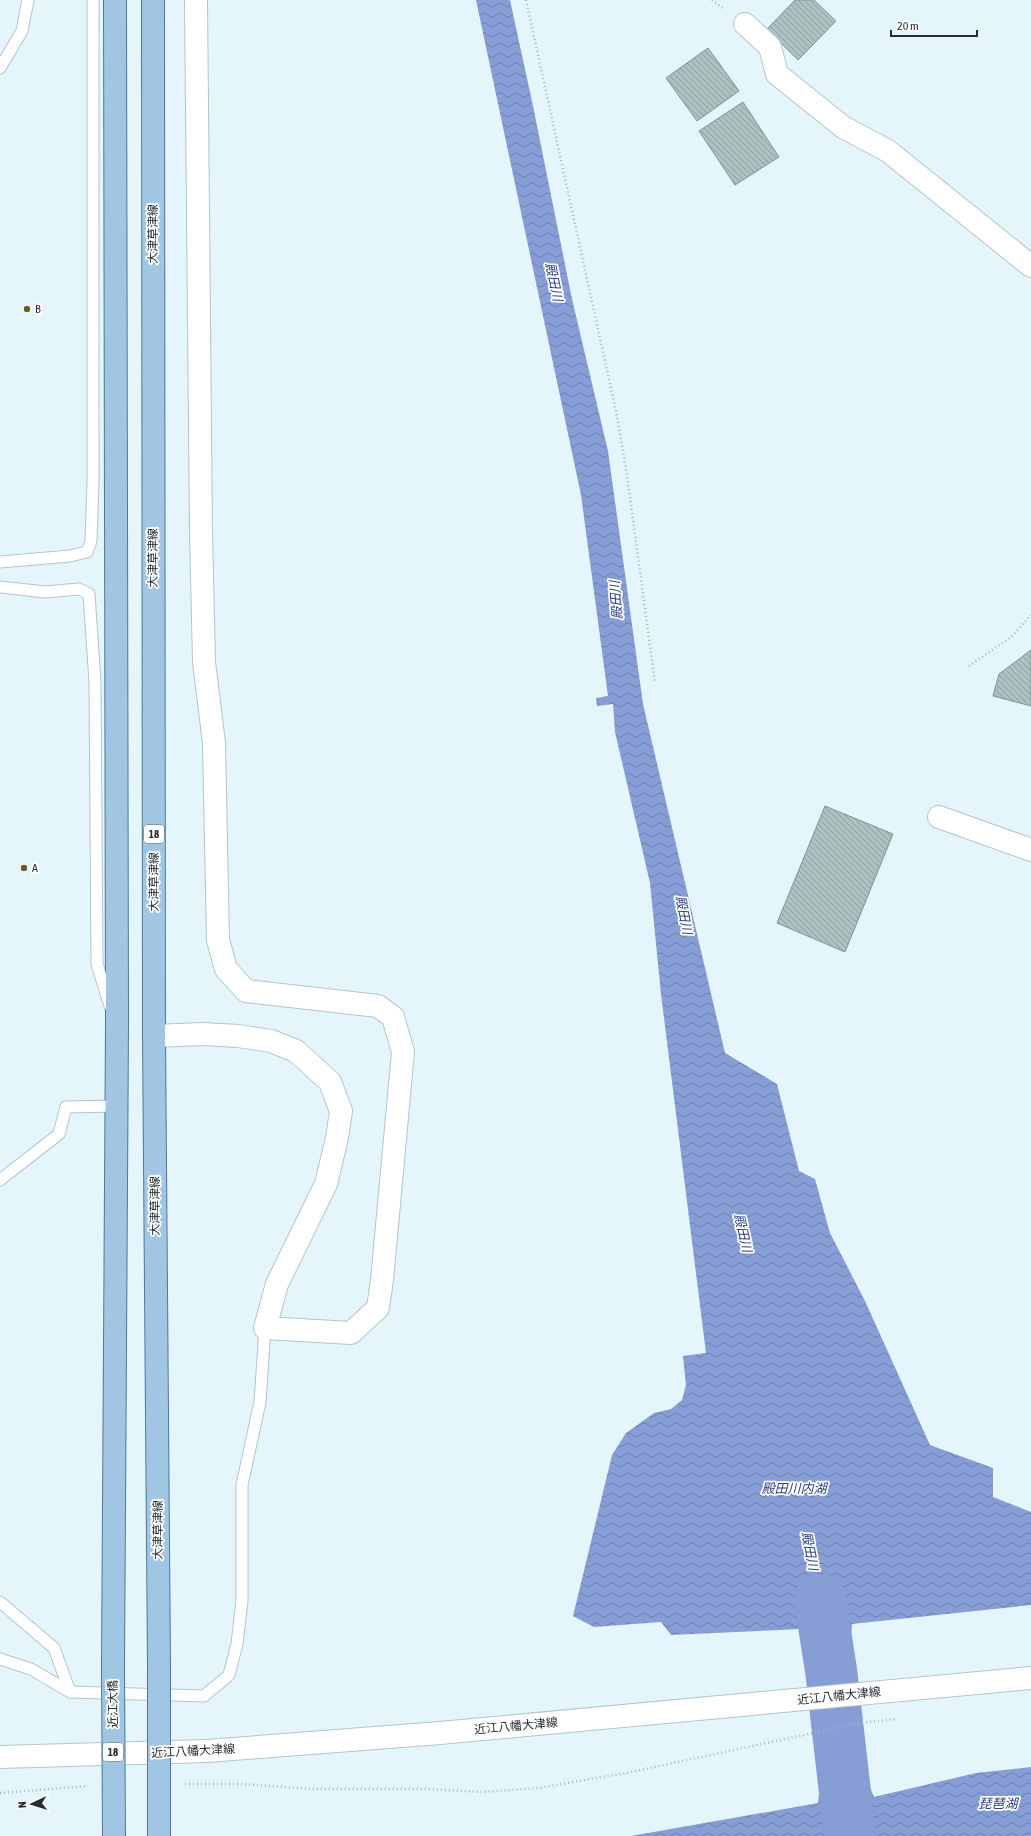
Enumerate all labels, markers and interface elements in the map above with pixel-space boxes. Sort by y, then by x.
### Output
scale bar [891,12,977,38]
text: 20 m [897,19,919,33]
street label: 大津草津線 [146,204,160,264]
water label: 殿田川 [543,261,566,305]
place label: B [35,302,41,316]
marker: B [22,304,32,314]
street label: 大津草津線 [146,528,160,588]
water label: 殿田川 [607,578,625,620]
road number: 18 [144,825,164,843]
street label: 大津草津線 [147,852,161,912]
place label: A [32,861,38,875]
marker: A [19,863,29,873]
water label: 殿田川 [673,894,695,938]
street label: 大津草津線 [148,1176,162,1236]
water label: 殿田川 [731,1212,755,1256]
water label: 殿田川内湖 [761,1481,828,1496]
street label: 大津草津線 [151,1500,165,1560]
water label: 殿田川 [799,1530,821,1574]
street label: 近江大橋 [106,1680,120,1728]
street label: 近江八幡大津線 [796,1685,882,1707]
street label: 近江八幡大津線 [474,1715,558,1737]
street label: 近江八幡大津線 [151,1742,235,1760]
road number: 18 [103,1743,123,1761]
north arrow [12,1784,52,1824]
water label: 琵琶湖 [978,1796,1019,1811]
text: N [16,1801,28,1808]

